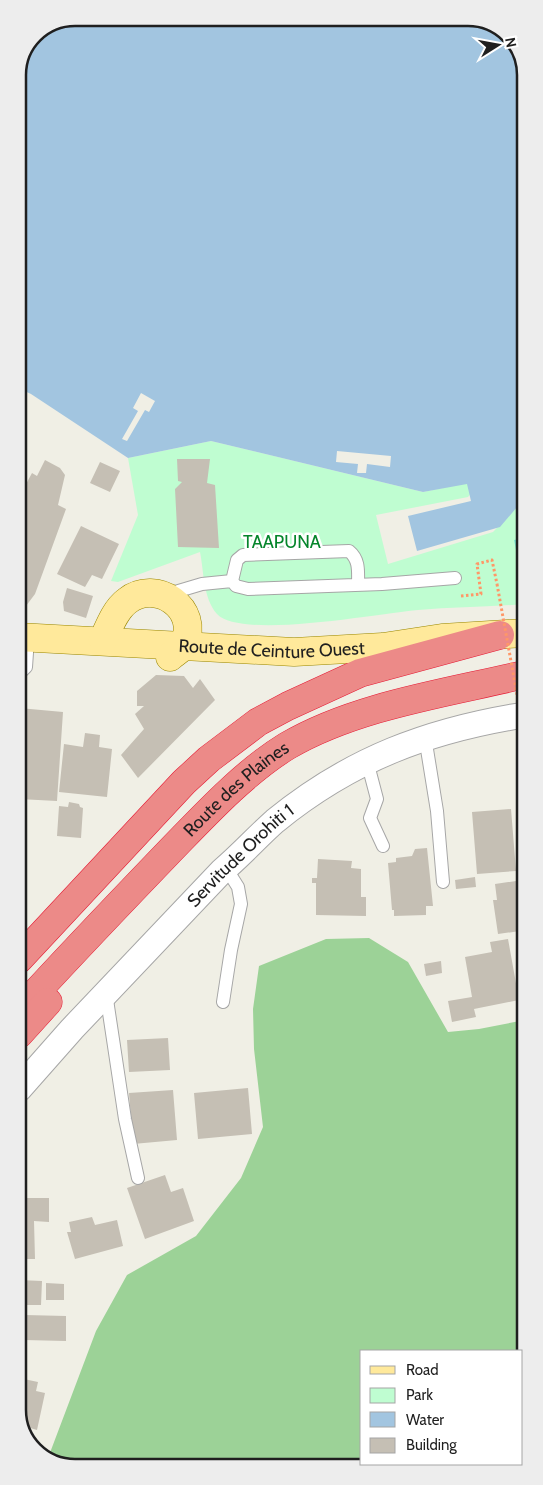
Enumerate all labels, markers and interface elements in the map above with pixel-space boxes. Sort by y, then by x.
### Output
north arrow [473,20,523,70]
text: N [501,36,521,49]
park label: TAAPUNA [243,531,321,553]
street label: Route de Ceinture Ouest [178,635,365,663]
street label: Route des Plaines [179,737,293,841]
street label: Servitude Orohiti 1 [183,799,298,912]
legend [360,1350,523,1465]
text: Road [406,1361,439,1379]
text: Park [406,1386,433,1404]
text: Water [406,1411,444,1429]
text: Building [406,1436,457,1454]

